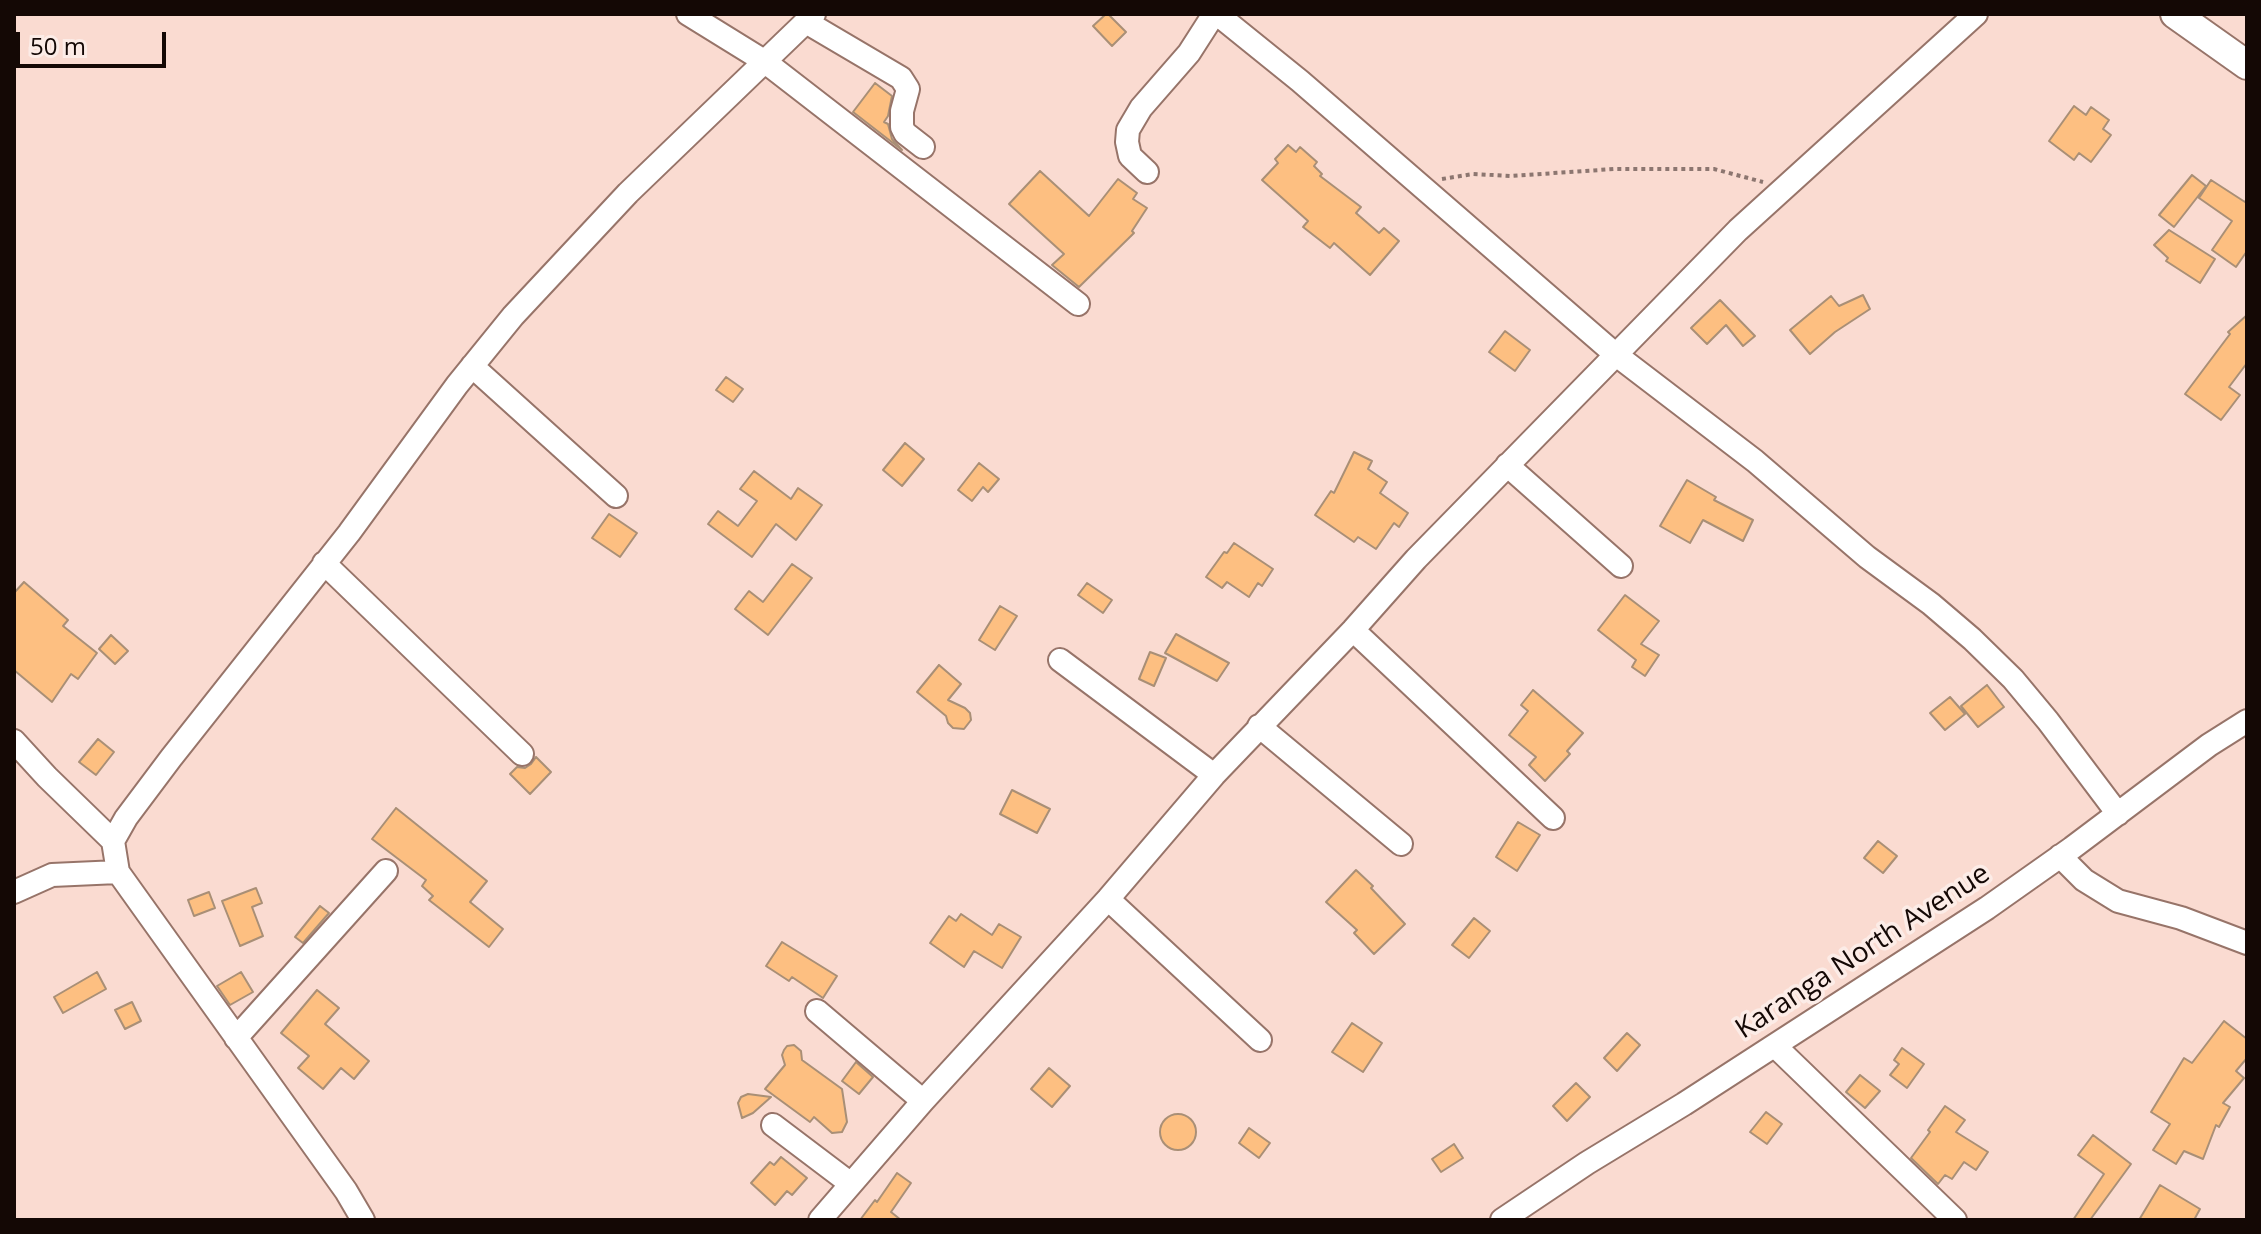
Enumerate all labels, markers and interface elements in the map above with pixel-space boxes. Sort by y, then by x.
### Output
scale bar [20,16,170,66]
text: 50 m [30,29,86,62]
street label: Karanga North Avenue [1730,857,1996,1047]

